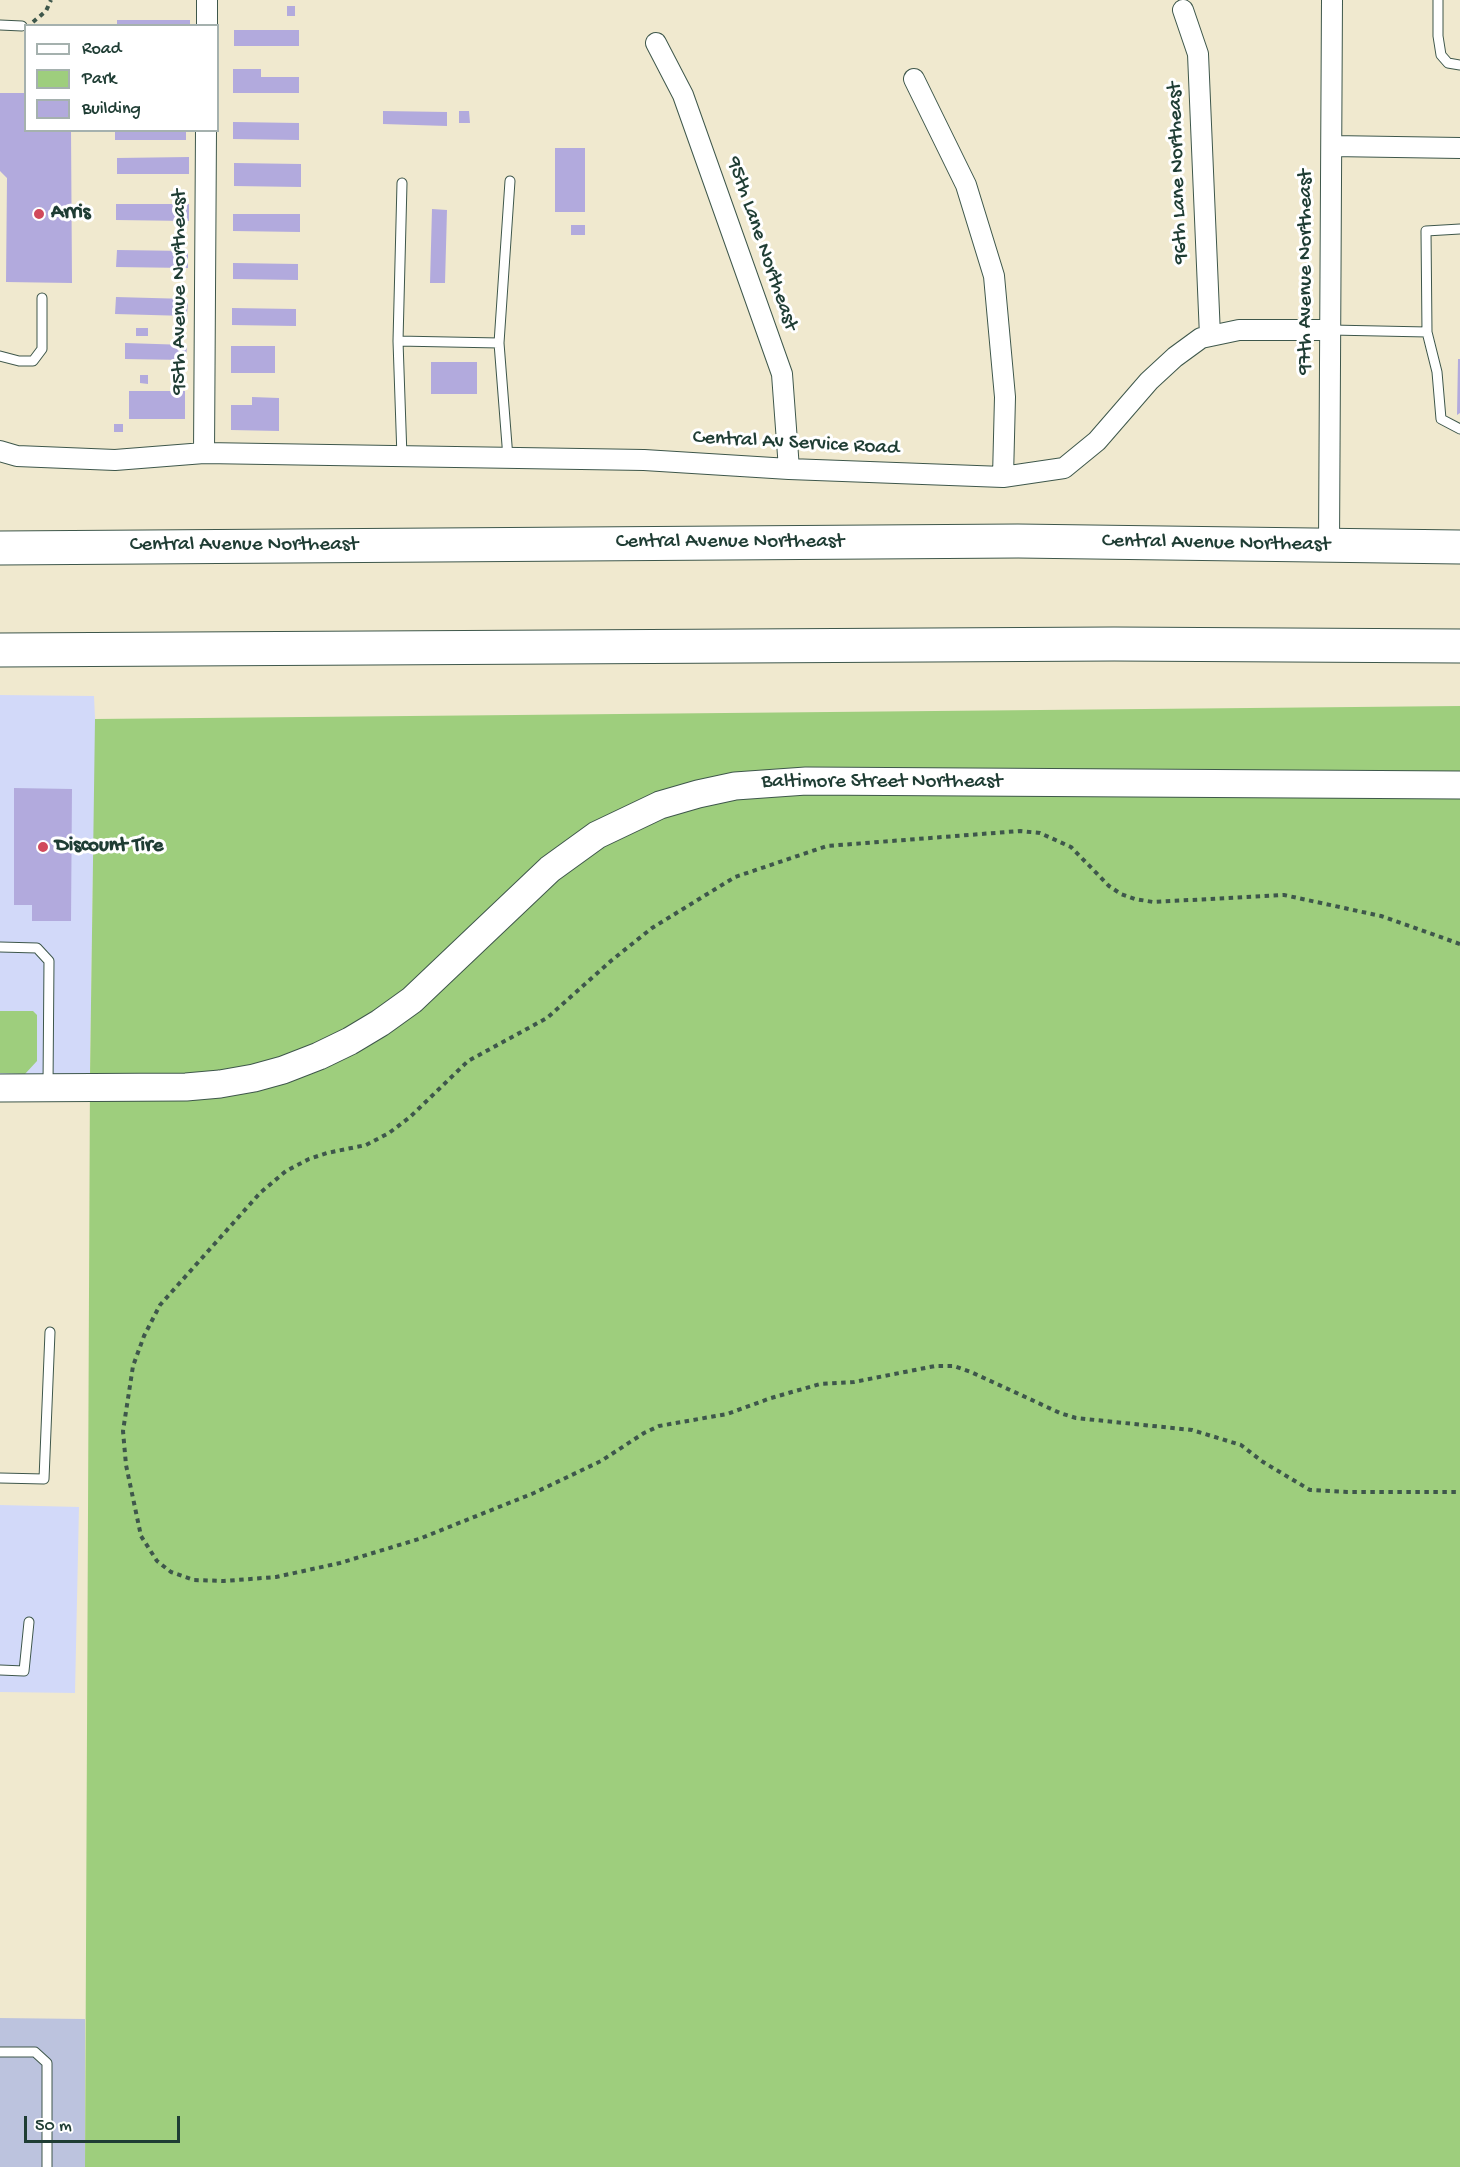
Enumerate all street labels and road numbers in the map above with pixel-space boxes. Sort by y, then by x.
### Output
street label: 96th Lane Northeast [1163,82,1195,264]
street label: 95th Lane Northeast [719,154,803,334]
street label: 97th Avenue Northeast [1294,169,1320,375]
street label: 95th Avenue Northeast [168,189,194,395]
street label: Central Av Service Road [692,426,900,462]
street label: Central Avenue Northeast [1102,529,1330,559]
street label: Central Avenue Northeast [616,530,844,556]
street label: Central Avenue Northeast [130,533,358,559]
street label: Baltimore Street Northeast [762,770,1002,796]

